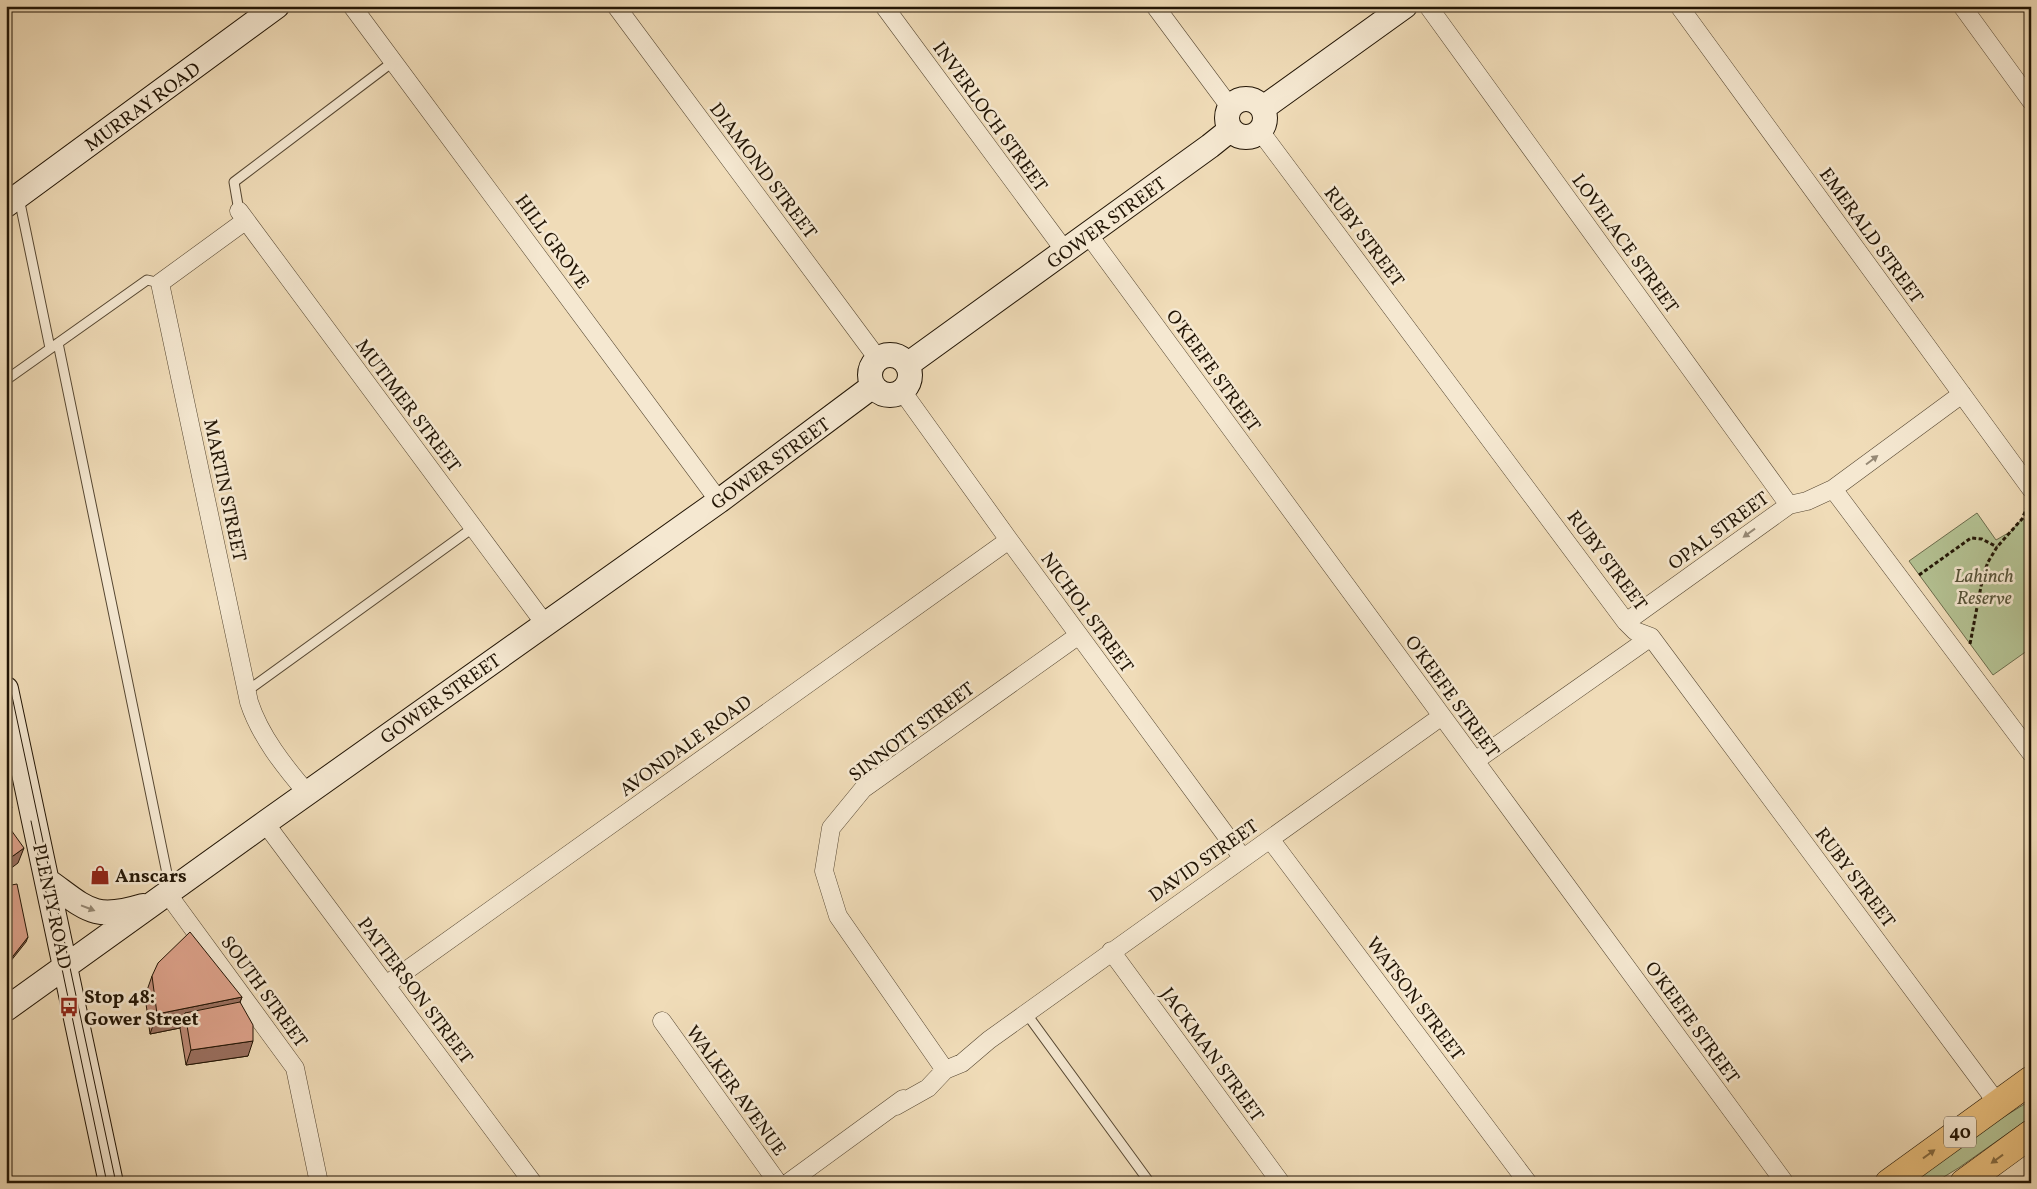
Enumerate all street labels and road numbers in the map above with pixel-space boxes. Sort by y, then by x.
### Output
street label: INVERLOCH STREET [926,37,1053,198]
street label: MURRAY ROAD [80,57,206,158]
street label: DIAMOND STREET [703,98,822,245]
street label: EMERALD STREET [1812,163,1929,309]
street label: LOVELACE STREET [1565,169,1684,319]
street label: GOWER STREET [1042,171,1172,276]
street label: RUBY STREET [1317,182,1410,293]
street label: HILL GROVE [508,190,595,295]
street label: O'KEEFE STREET [1159,305,1266,438]
street label: MUTIMER STREET [349,334,466,478]
street label: GOWER STREET [706,412,836,517]
street label: MARTIN STREET [196,417,252,564]
street label: OPAL STREET [1664,486,1775,577]
street label: RUBY STREET [1560,506,1653,617]
street label: NICHOL STREET [1034,548,1139,679]
street label: O'KEEFE STREET [1398,631,1505,764]
street label: GOWER STREET [376,648,507,751]
street label: SINNOTT STREET [844,677,981,789]
street label: AVONDALE ROAD [615,690,758,803]
street label: DAVID STREET [1144,814,1264,909]
street label: RUBY STREET [1808,823,1901,934]
street label: PLENTY ROAD [25,841,77,971]
street label: PATTERSON STREET [351,913,478,1070]
street label: SOUTH STREET [214,931,313,1054]
street label: WATSON STREET [1359,932,1470,1066]
street label: O'KEEFE STREET [1638,957,1745,1090]
street label: JACKMAN STREET [1154,983,1269,1128]
street label: WALKER AVENUE [679,1021,792,1162]
road number: 40 [1944,1116,1976,1148]

